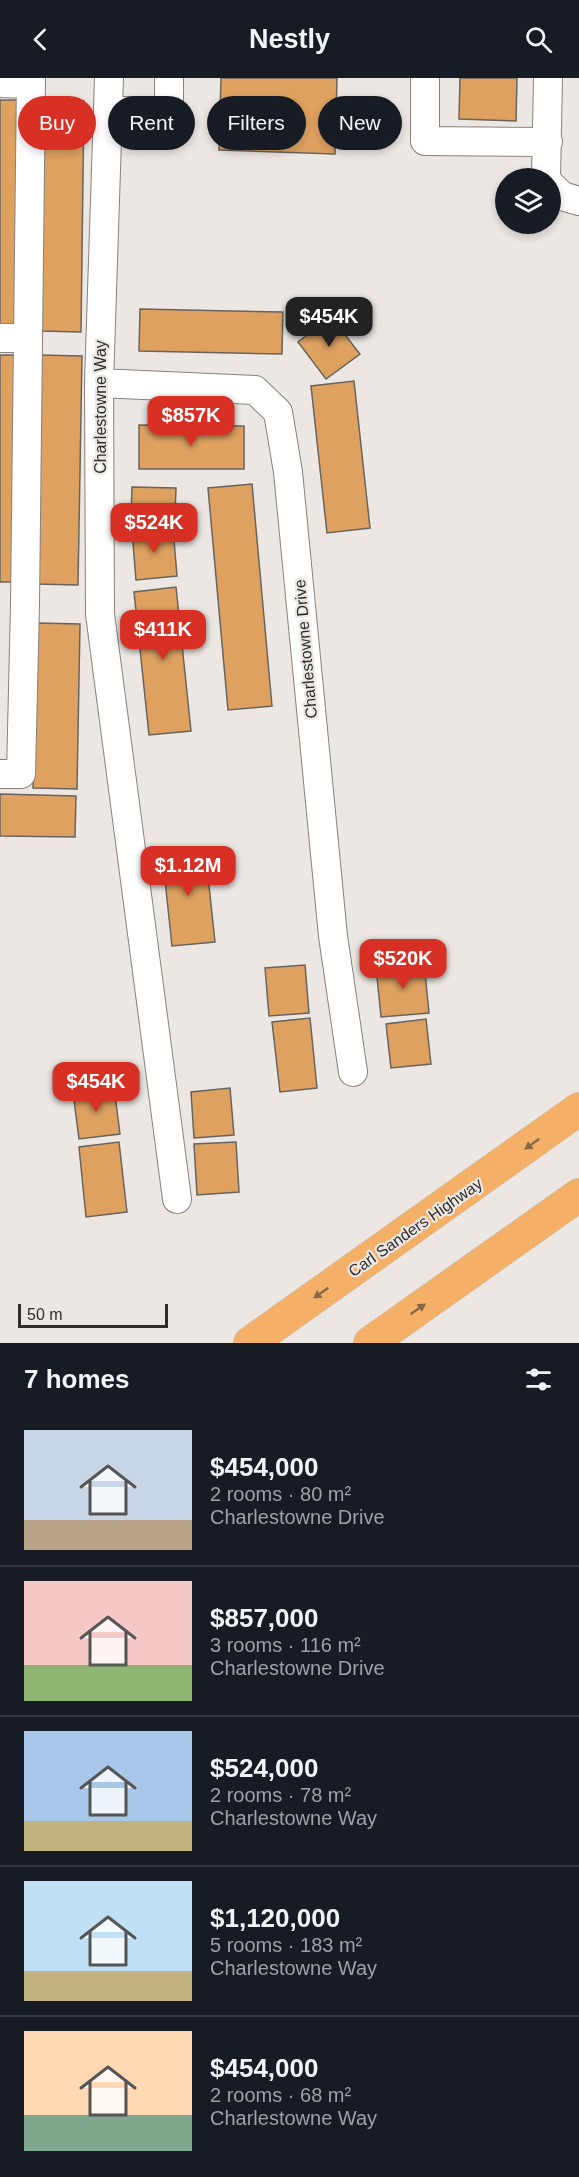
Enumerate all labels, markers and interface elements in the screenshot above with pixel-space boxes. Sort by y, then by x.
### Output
icon: back [24,23,57,56]
icon: search [522,23,555,56]
text: Nestly [249,24,330,54]
chip: Buy [18,96,96,150]
chip: Rent [108,96,195,150]
chip: Filters [207,96,306,150]
chip: New [318,96,402,150]
map controls [495,168,561,234]
button: layers [495,168,561,234]
pin: $454K [287,297,371,348]
text: $454K [300,305,358,327]
street label: Charlestowne Way [92,340,109,474]
pin: $857K [149,396,233,447]
text: $857K [162,404,220,426]
pin: $524K [112,503,196,554]
text: $524K [125,511,183,533]
street label: Charlestowne Drive [291,579,320,719]
pin: $411K [121,610,205,661]
text: $411K [134,618,192,640]
pin: $1.12M [139,846,237,897]
text: $1.12M [155,854,221,876]
pin: $520K [361,939,445,990]
text: $520K [374,947,432,969]
pin: $454K [54,1062,138,1113]
text: $454K [67,1070,125,1092]
one-way arrow [524,1138,540,1150]
street label: Carl Sanders Highway [345,1175,485,1280]
one-way arrow [314,1287,330,1299]
scale bar [18,1301,168,1328]
one-way arrow [410,1304,426,1315]
text: 50 m [27,1306,63,1323]
icon: filters [522,1363,555,1396]
text: 7 homes [24,1364,130,1394]
text: $454,000 [210,1452,318,1482]
icon: home [72,1454,144,1526]
text: 2 rooms · 80 m² [210,1483,351,1505]
text: Charlestowne Drive [210,1506,385,1528]
text: $857,000 [210,1603,318,1633]
icon: home [72,1605,144,1677]
text: 3 rooms · 116 m² [210,1634,361,1656]
text: Charlestowne Drive [210,1657,385,1679]
text: $524,000 [210,1753,318,1783]
icon: home [72,1755,144,1827]
text: 2 rooms · 78 m² [210,1784,351,1806]
text: Charlestowne Way [210,1807,377,1829]
text: $1,120,000 [210,1903,340,1933]
icon: home [72,1905,144,1977]
text: 5 rooms · 183 m² [210,1934,362,1956]
text: Charlestowne Way [210,1957,377,1979]
text: $454,000 [210,2053,318,2083]
icon: home [72,2055,144,2127]
text: 2 rooms · 68 m² [210,2084,351,2106]
text: Charlestowne Way [210,2107,377,2129]

